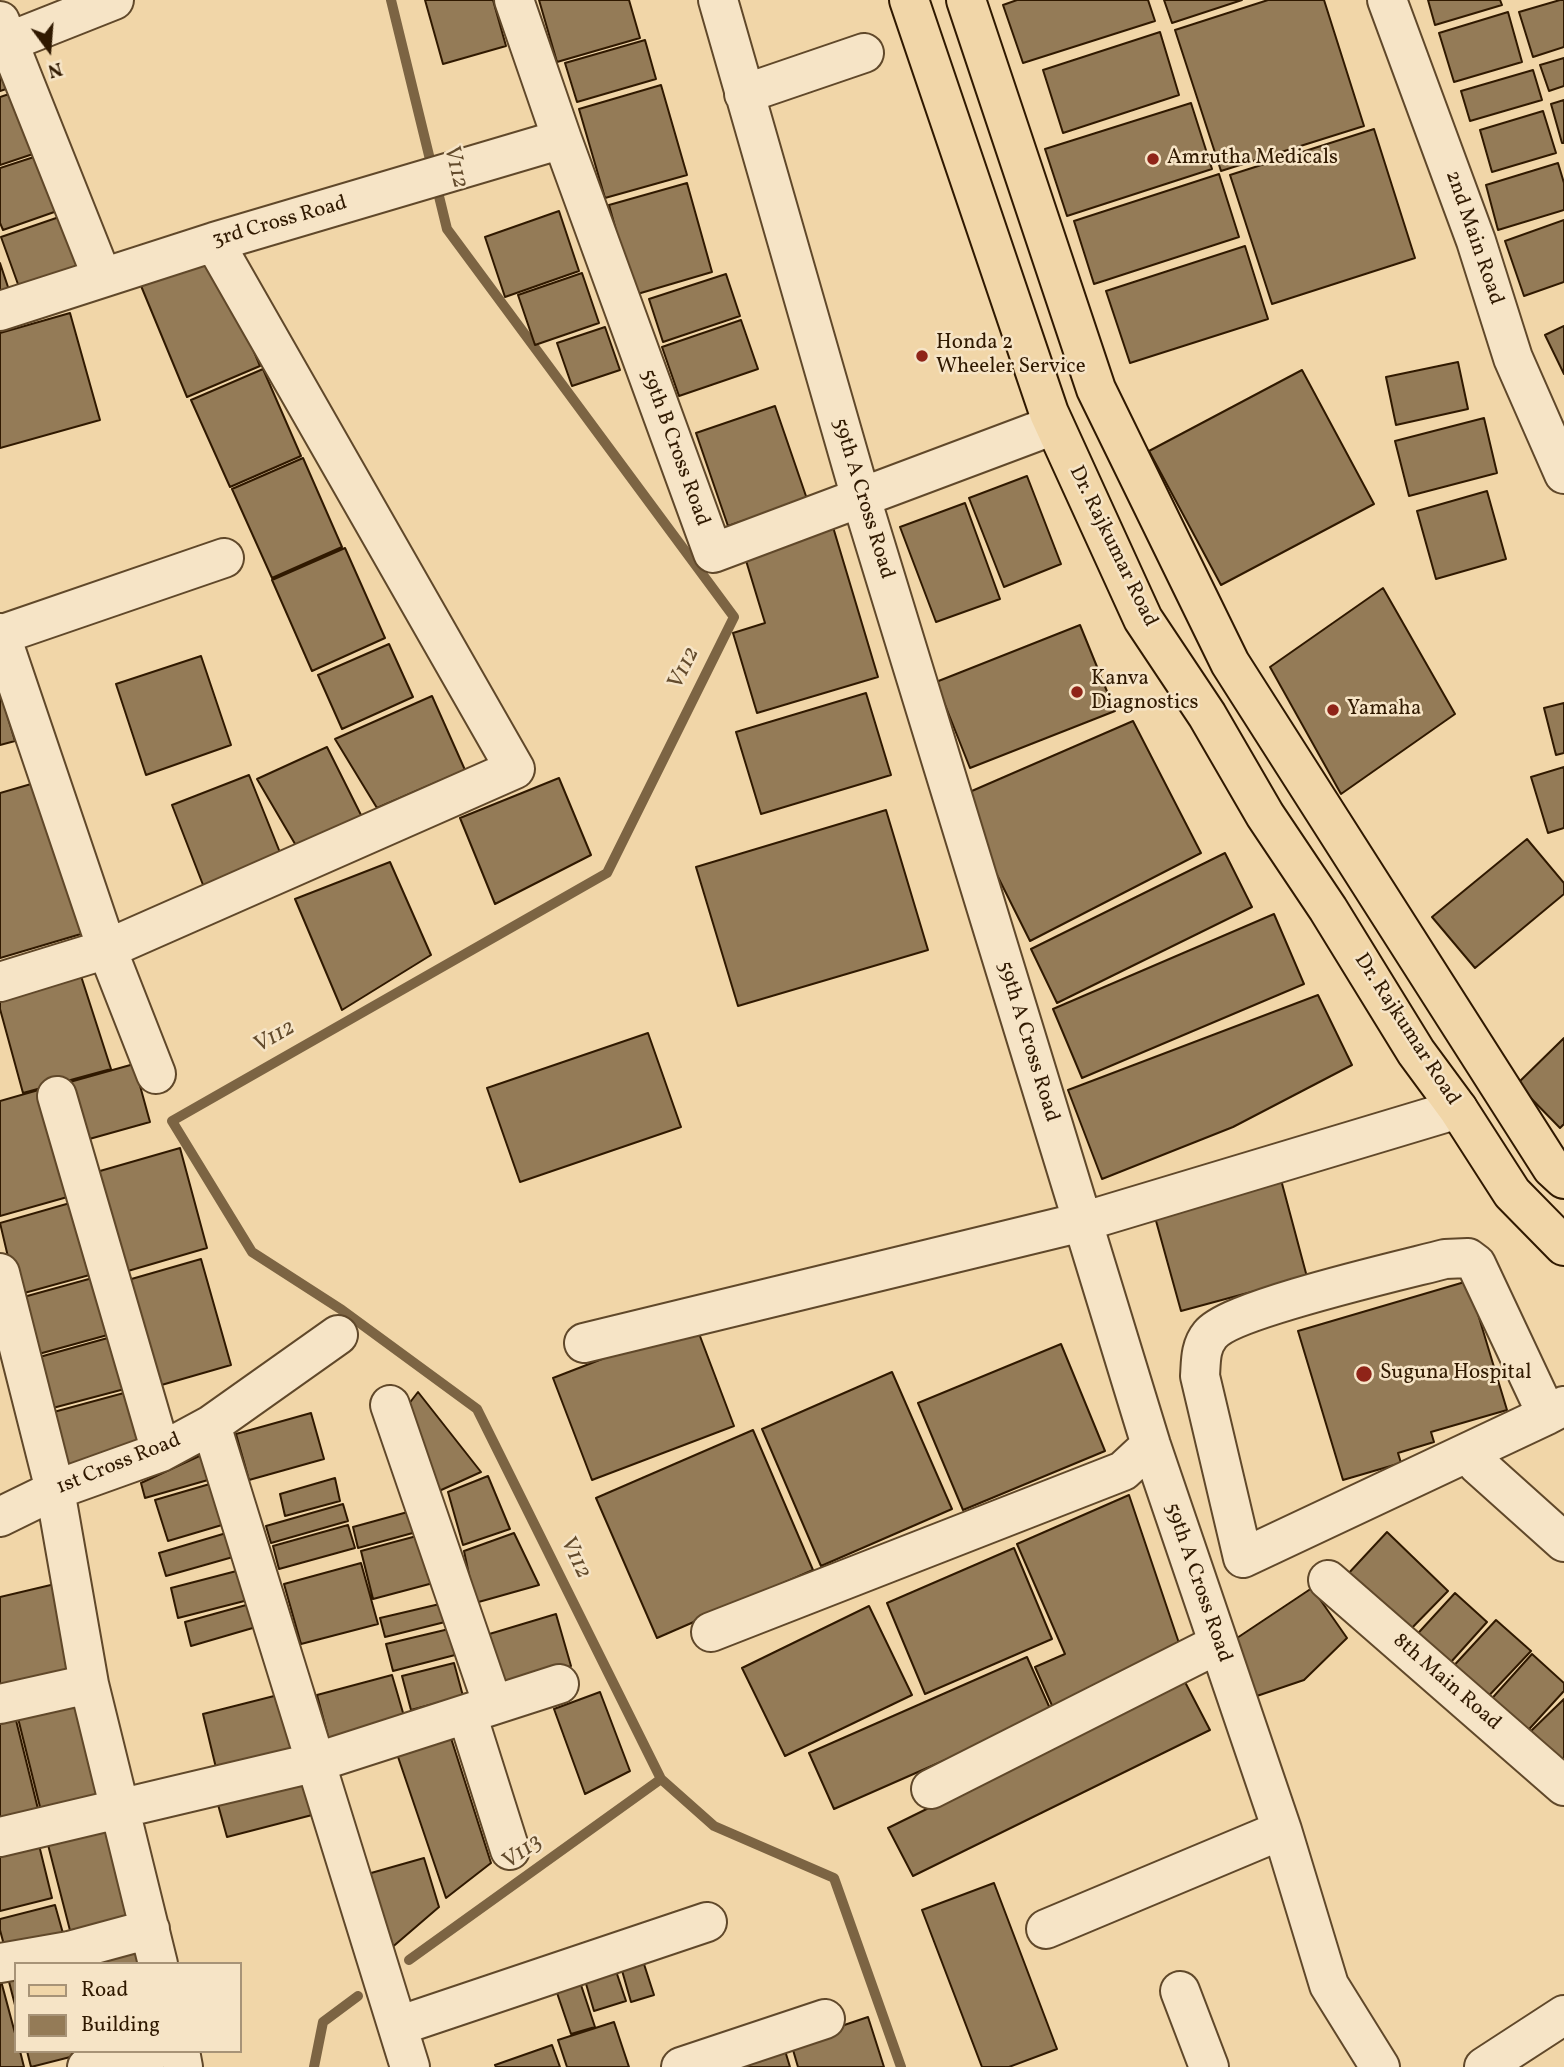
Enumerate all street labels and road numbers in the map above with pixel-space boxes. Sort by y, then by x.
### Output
street label: 2nd Main Road [1438,168,1508,308]
street label: 3rd Cross Road [210,192,350,254]
street label: 59th B Cross Road [634,366,714,530]
street label: 59th A Cross Road [826,415,898,583]
street label: Dr. Rajkumar Road [1062,462,1162,632]
street label: Dr. Rajkumar Road [1348,949,1464,1111]
street label: 59th A Cross Road [991,958,1063,1126]
street label: 1st Cross Road [53,1429,185,1501]
street label: 59th A Cross Road [1158,1500,1236,1666]
street label: 8th Main Road [1387,1629,1505,1737]

